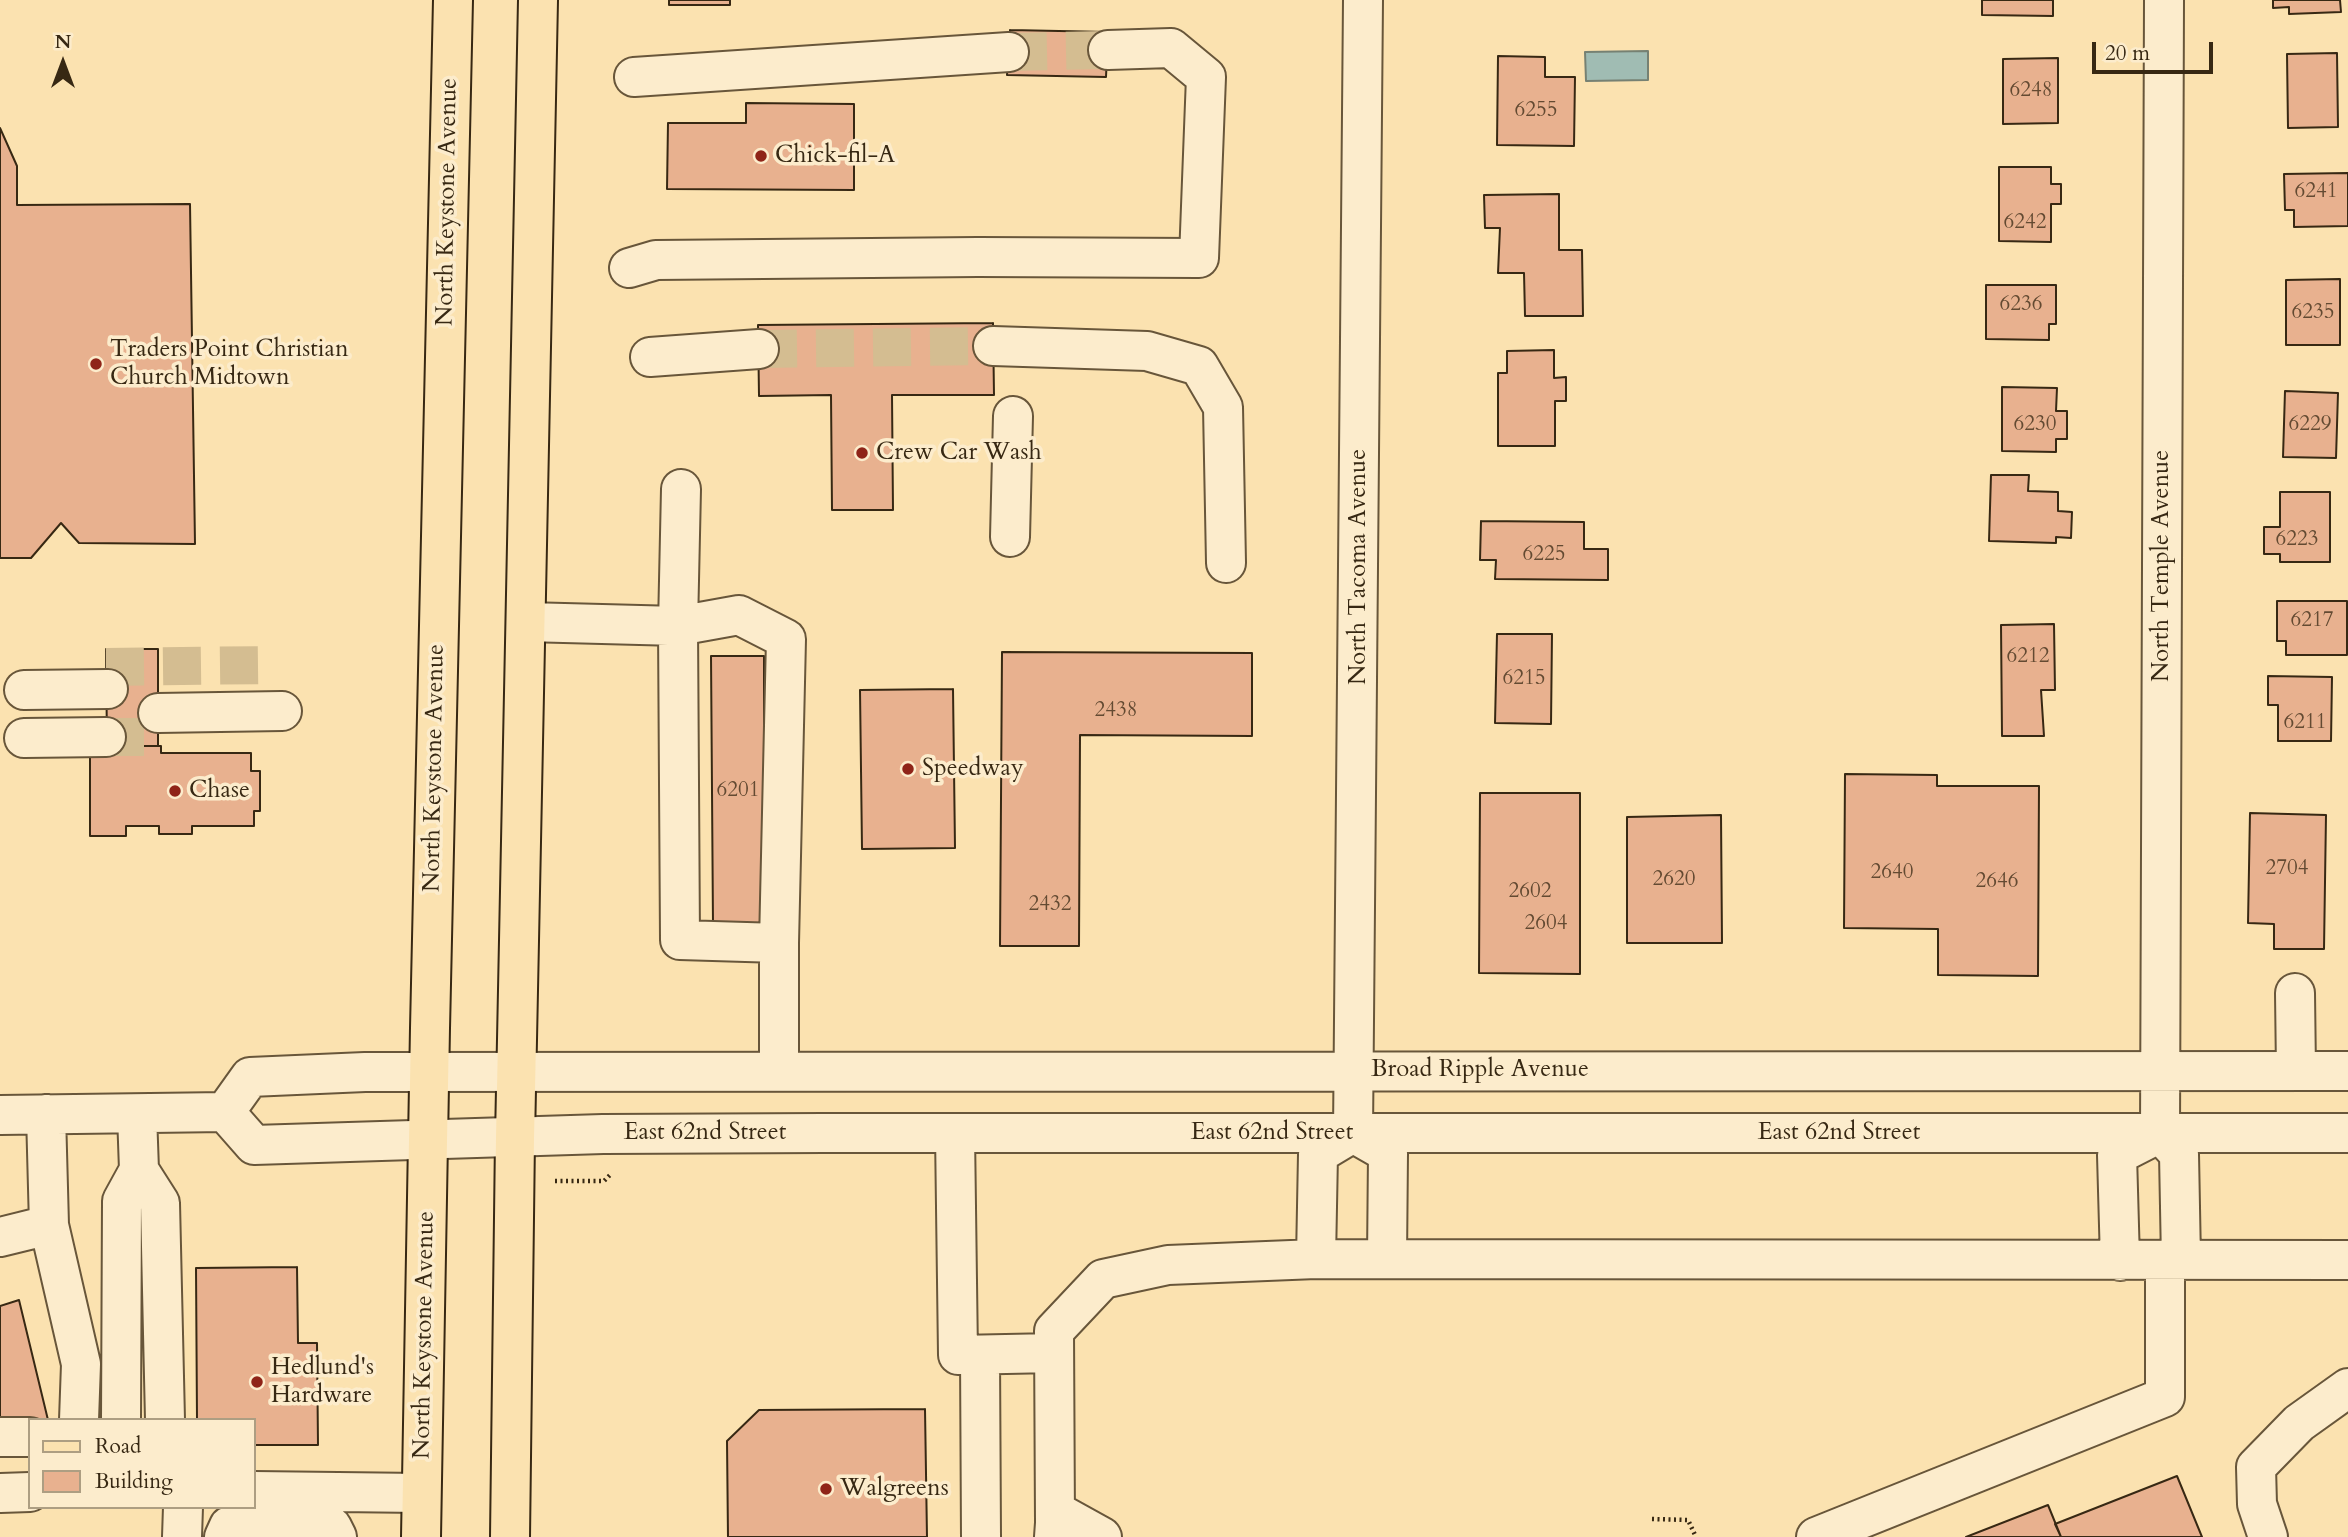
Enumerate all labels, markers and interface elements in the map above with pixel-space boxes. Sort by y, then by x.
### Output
north arrow [28,28,98,98]
scale bar [2096,28,2217,72]
text: N [55,29,71,55]
text: 20 m [2105,39,2150,68]
street label: North Keystone Avenue [431,78,465,326]
house number: 6248 [2009,78,2053,104]
house number: 6255 [1514,98,1558,124]
place label: Chick-fil-A [775,142,895,170]
marker: Chick-fil-A [753,148,769,164]
house number: 6241 [2294,179,2338,205]
house number: 6242 [2003,210,2047,236]
house number: 6236 [1999,292,2043,318]
house number: 6235 [2291,300,2335,326]
place label: Traders Point Christian Church Midtown [110,336,349,392]
marker: Traders Point Christian Church Midtown [88,356,104,372]
house number: 6230 [2013,412,2057,438]
house number: 6229 [2288,412,2332,438]
place label: Crew Car Wash [876,439,1042,467]
marker: Crew Car Wash [854,445,870,461]
street label: North Tacoma Avenue [1345,449,1373,685]
street label: North Temple Avenue [2148,450,2176,682]
house number: 6223 [2275,527,2319,553]
house number: 6225 [1522,542,1566,568]
house number: 6217 [2290,608,2334,634]
street label: North Keystone Avenue [418,644,452,892]
house number: 6212 [2006,644,2050,670]
house number: 6215 [1502,666,1546,692]
house number: 2438 [1094,698,1138,724]
house number: 6211 [2283,710,2327,736]
place label: Speedway [922,755,1024,783]
marker: Speedway [900,761,916,777]
place label: Chase [189,777,250,805]
house number: 6201 [716,778,760,804]
marker: Chase [167,783,183,799]
house number: 2704 [2265,856,2309,882]
house number: 2640 [1870,860,1914,886]
house number: 2620 [1652,867,1696,893]
house number: 2646 [1975,869,2019,895]
house number: 2602 [1508,879,1552,905]
house number: 2432 [1028,892,1072,918]
house number: 2604 [1524,911,1568,937]
street label: Broad Ripple Avenue [1371,1056,1589,1084]
street label: East 62nd Street [624,1119,786,1147]
street label: East 62nd Street [1191,1119,1353,1147]
street label: East 62nd Street [1758,1119,1920,1147]
street label: North Keystone Avenue [408,1211,442,1459]
place label: Hedlund's Hardware [271,1354,374,1410]
marker: Hedlund's Hardware [249,1374,265,1390]
legend [28,1418,256,1509]
text: Road [95,1432,141,1461]
text: Building [95,1467,173,1496]
place label: Walgreens [840,1475,949,1503]
marker: Walgreens [818,1481,834,1497]

